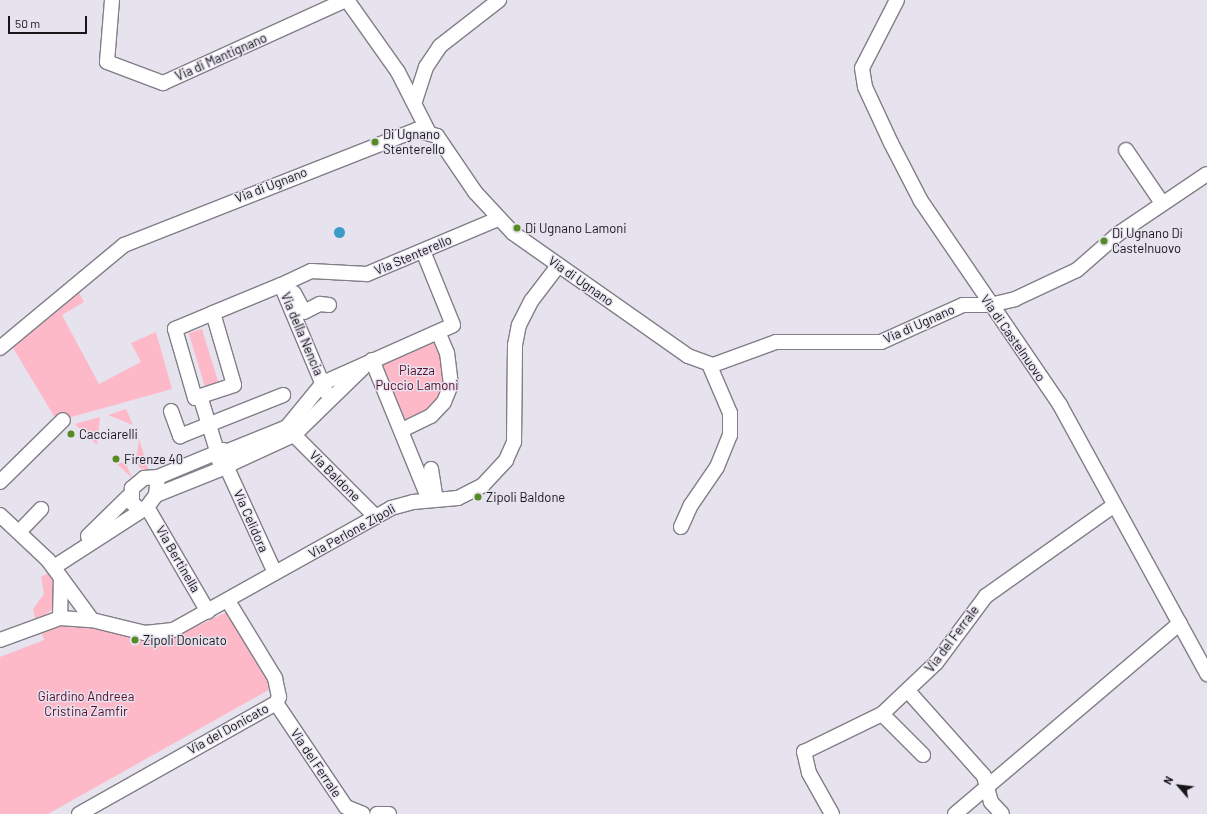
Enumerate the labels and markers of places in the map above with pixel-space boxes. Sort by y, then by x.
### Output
place label: Di Ugnano Stenterello [383,127,445,158]
marker: Di Ugnano Stenterello [370,137,380,147]
place label: Di Ugnano Lamoni [525,220,627,236]
marker: Di Ugnano Lamoni [512,223,522,233]
place label: Di Ugnano Di Castelnuovo [1112,226,1183,257]
marker: Di Ugnano Di Castelnuovo [1099,236,1109,246]
place label: Cacciarelli [79,426,138,442]
marker: Cacciarelli [66,429,76,439]
place label: Firenze 40 [124,451,183,467]
marker: Firenze 40 [111,454,121,464]
place label: Zipoli Baldone [486,489,565,505]
marker: Zipoli Baldone [473,492,483,502]
place label: Zipoli Donicato [143,632,227,648]
marker: Zipoli Donicato [130,635,140,645]

